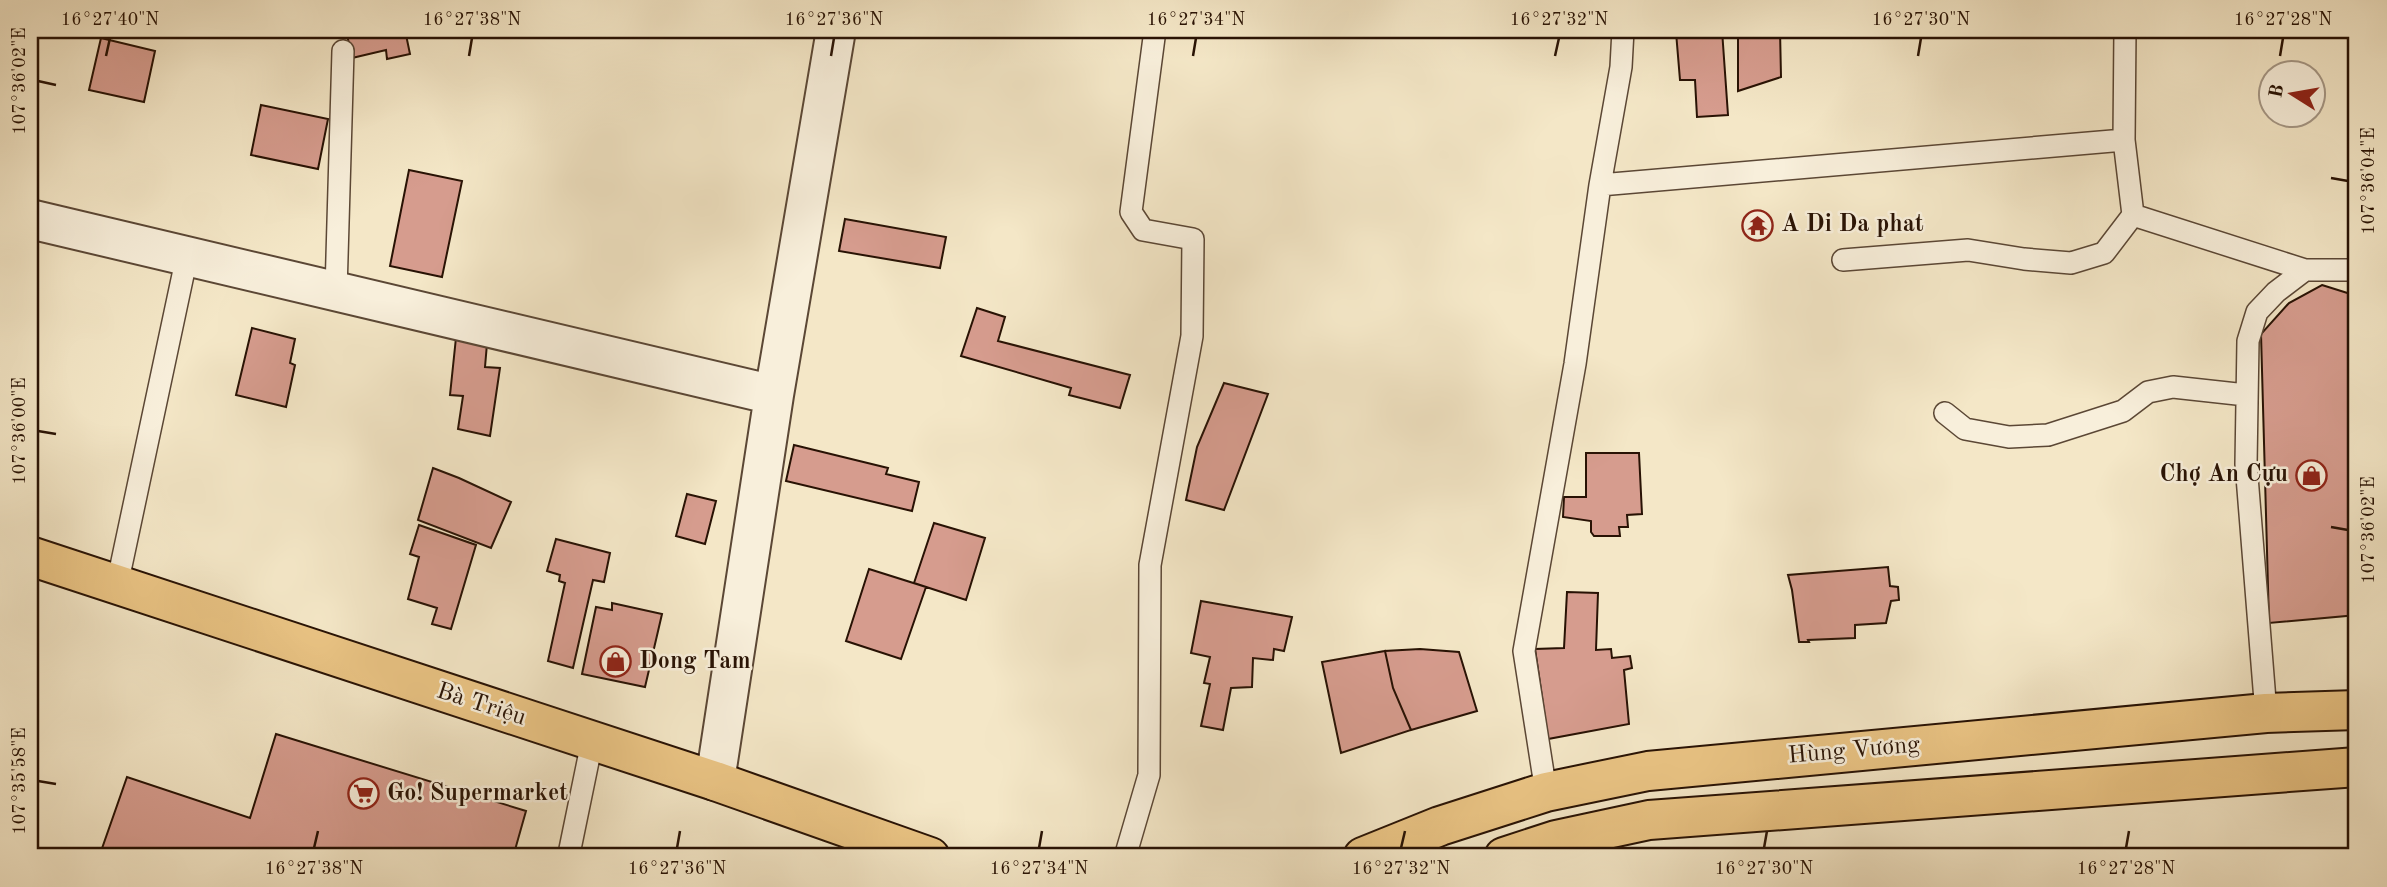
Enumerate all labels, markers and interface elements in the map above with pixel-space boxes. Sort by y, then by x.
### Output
text: 16°27'40"N [61,11,159,29]
text: 16°27'38"N [423,11,521,29]
text: 16°27'36"N [785,11,883,29]
text: 16°27'34"N [1147,11,1245,29]
text: 16°27'32"N [1510,11,1608,29]
text: 16°27'30"N [1872,11,1970,29]
text: 16°27'28"N [2234,11,2332,29]
text: 107°36'02"E [11,27,29,135]
north arrow [2258,60,2328,130]
text: B [2267,83,2288,100]
text: 107°36'04"E [2360,127,2378,235]
temple icon: A Di Da phat [1741,208,1775,242]
place label: A Di Da phat [1781,213,1924,237]
text: 107°36'00"E [11,377,29,485]
shop icon: Chợ An Cựu [2294,458,2328,492]
place label: Chợ An Cựu [2160,463,2288,487]
text: 107°36'02"E [2360,476,2378,584]
shop icon: Dong Tam [599,645,633,679]
place label: Dong Tam [639,650,751,674]
street label: Bà Triệu [433,679,529,731]
text: 107°35'58"E [11,727,29,835]
street label: Hùng Vương [1787,733,1921,769]
supermarket icon: Go! Supermarket [347,777,381,811]
place label: Go! Supermarket [387,782,568,806]
text: 16°27'38"N [265,860,363,878]
text: 16°27'36"N [628,860,726,878]
text: 16°27'34"N [990,860,1088,878]
text: 16°27'32"N [1352,860,1450,878]
text: 16°27'30"N [1715,860,1813,878]
text: 16°27'28"N [2077,860,2175,878]

